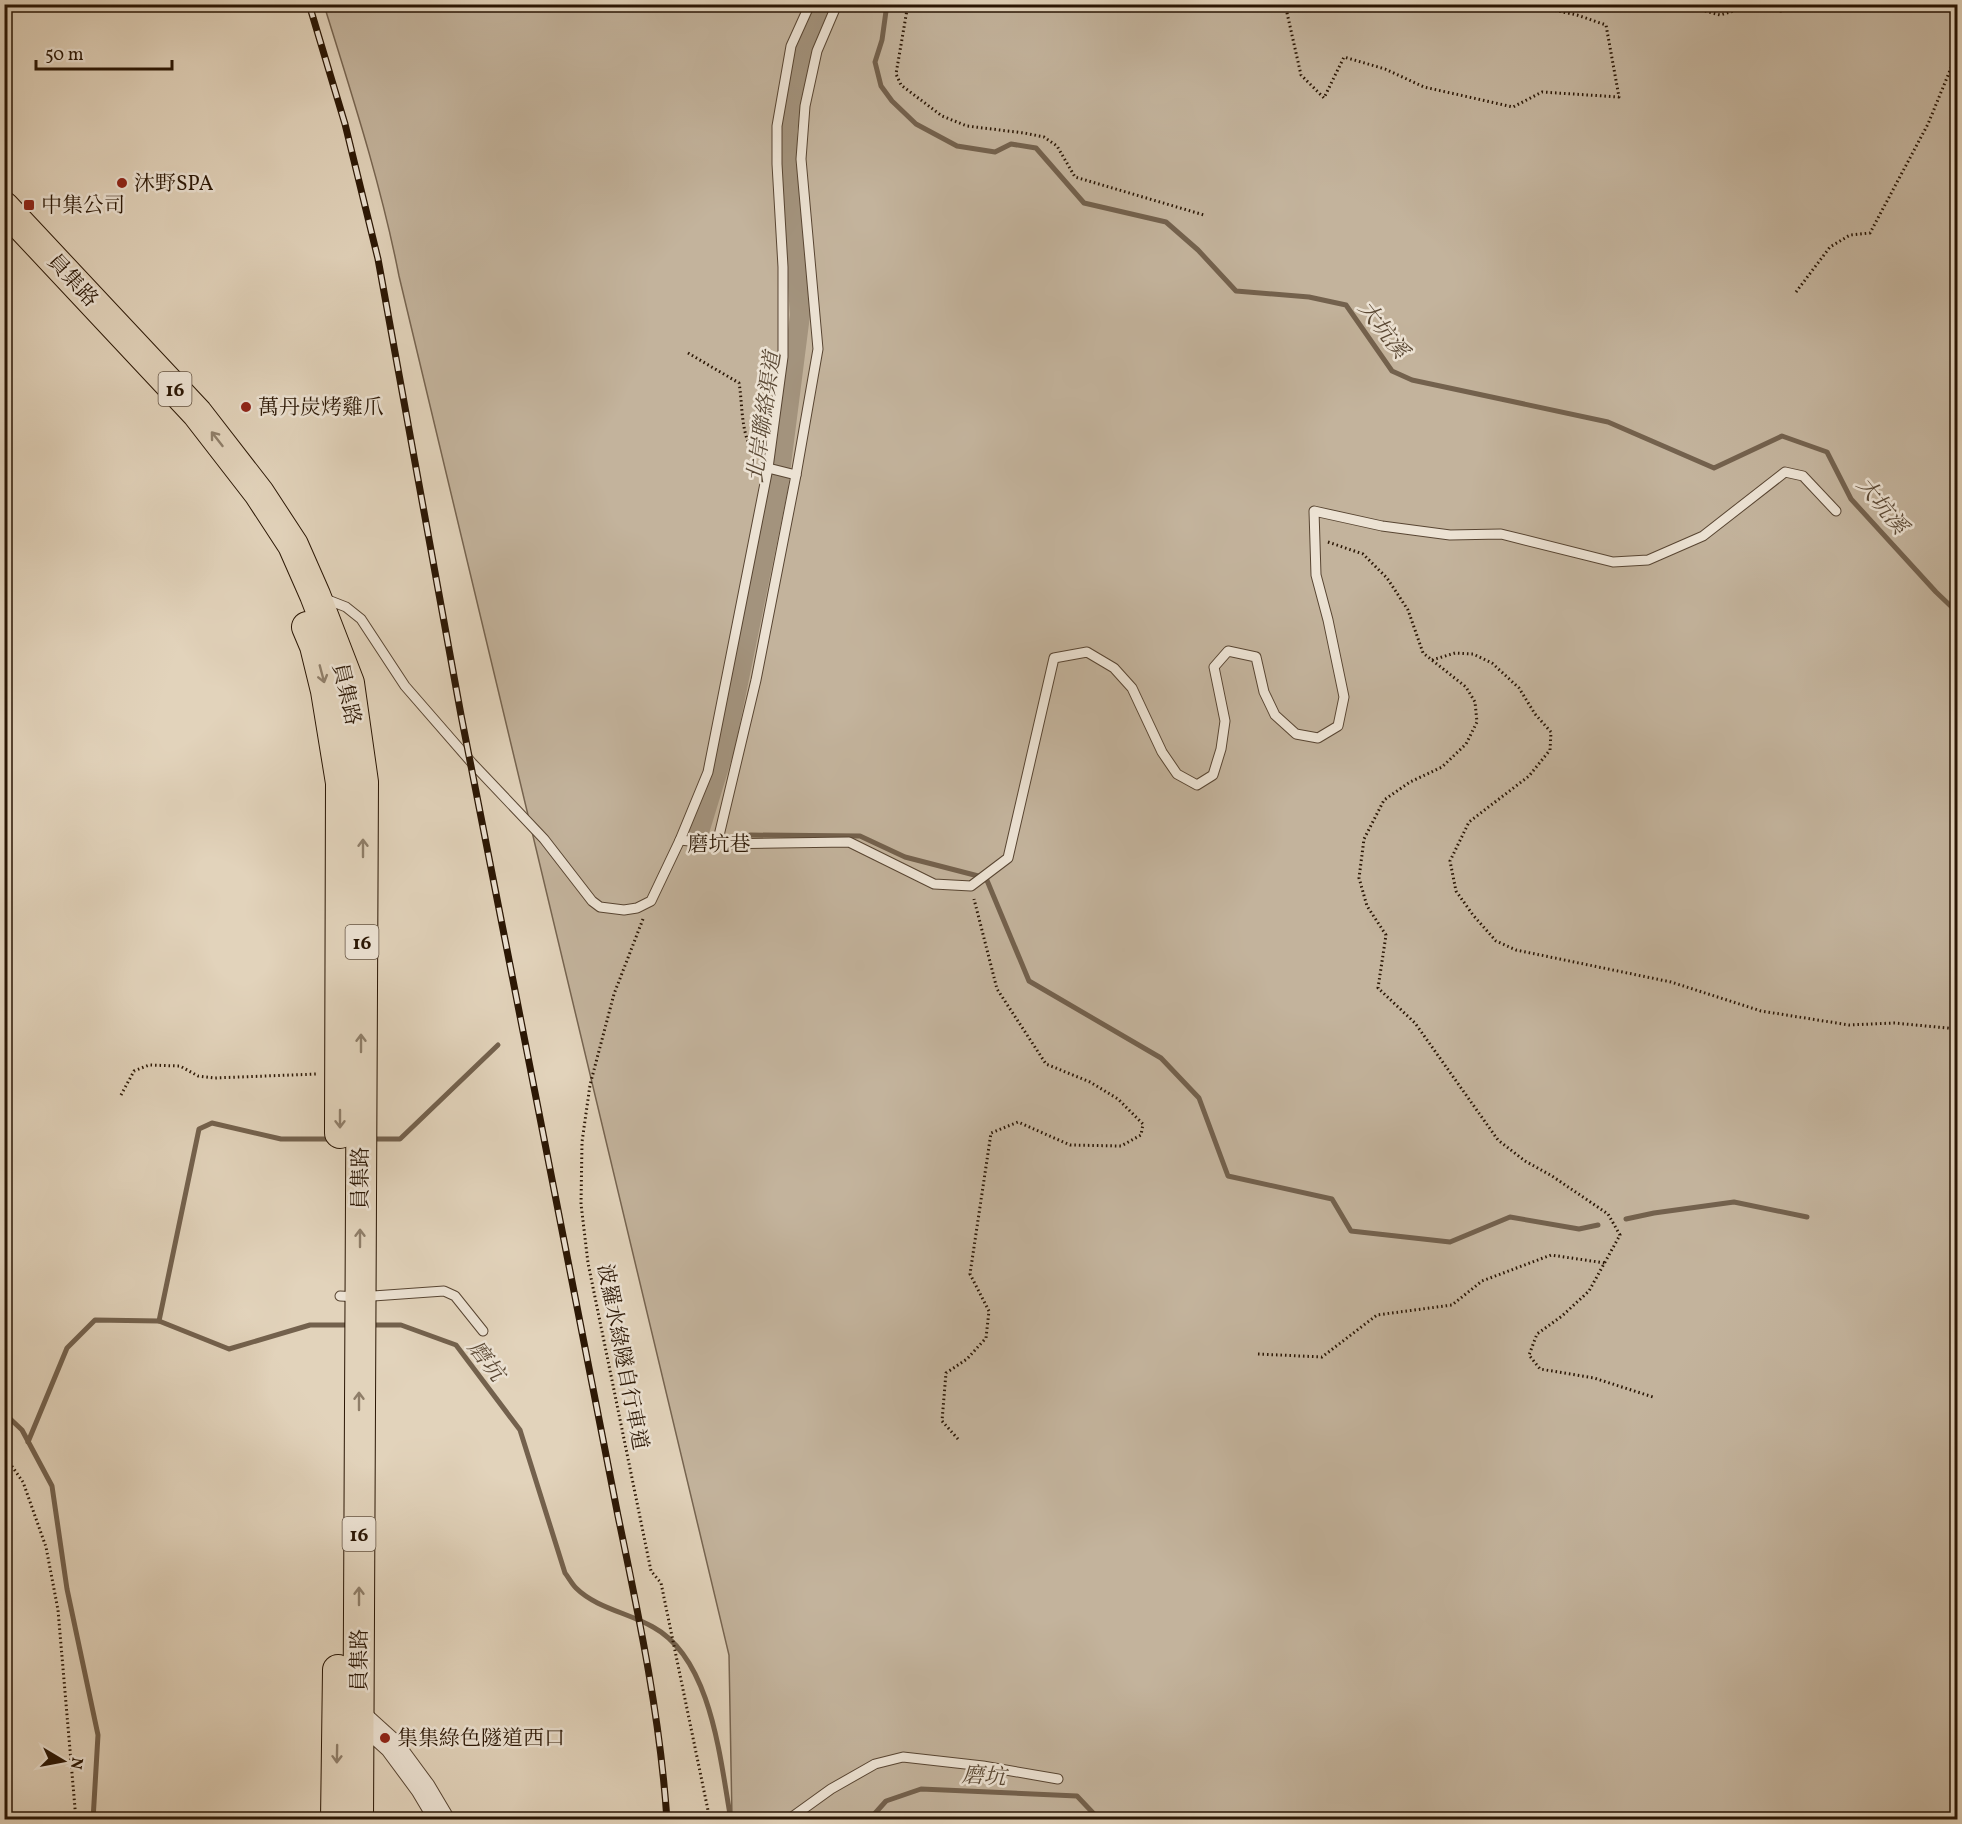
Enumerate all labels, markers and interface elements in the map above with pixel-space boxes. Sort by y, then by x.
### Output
scale bar [36,33,172,71]
text: 50 m [45,43,84,68]
place label: 沐野SPA [134,170,214,199]
marker: 沐野SPA [115,176,129,190]
place label: 中集公司 [41,192,125,221]
marker: 中集公司 [22,198,36,212]
street label: 員集路 [40,248,104,314]
water label: 大坑溪 [1349,295,1416,368]
water label: 北岸聯絡渠道 [741,347,790,485]
road number: 16 [158,372,192,406]
place label: 萬丹炭烤雞爪 [258,394,384,423]
marker: 萬丹炭烤雞爪 [239,400,253,414]
one-way arrow [211,432,224,448]
water label: 大坑溪 [1848,471,1915,544]
street label: 員集路 [324,660,367,728]
one-way arrow [317,664,328,683]
street label: 磨坑巷 [688,831,751,860]
one-way arrow [357,839,369,859]
road number: 16 [346,925,378,959]
one-way arrow [355,1034,367,1054]
one-way arrow [334,1109,346,1129]
street label: 員集路 [347,1147,376,1210]
one-way arrow [354,1229,366,1249]
street label: 波羅水綠隧自行車道 [589,1262,654,1453]
water label: 磨坑 [459,1335,513,1391]
one-way arrow [353,1391,365,1411]
road number: 16 [342,1517,376,1551]
one-way arrow [353,1586,365,1606]
street label: 員集路 [346,1629,375,1692]
place label: 集集綠色隧道西口 [397,1725,565,1754]
north arrow [33,1731,93,1791]
marker: 集集綠色隧道西口 [378,1731,392,1745]
one-way arrow [331,1744,343,1764]
text: N [64,1756,88,1771]
water label: 磨坑 [961,1761,1010,1794]

